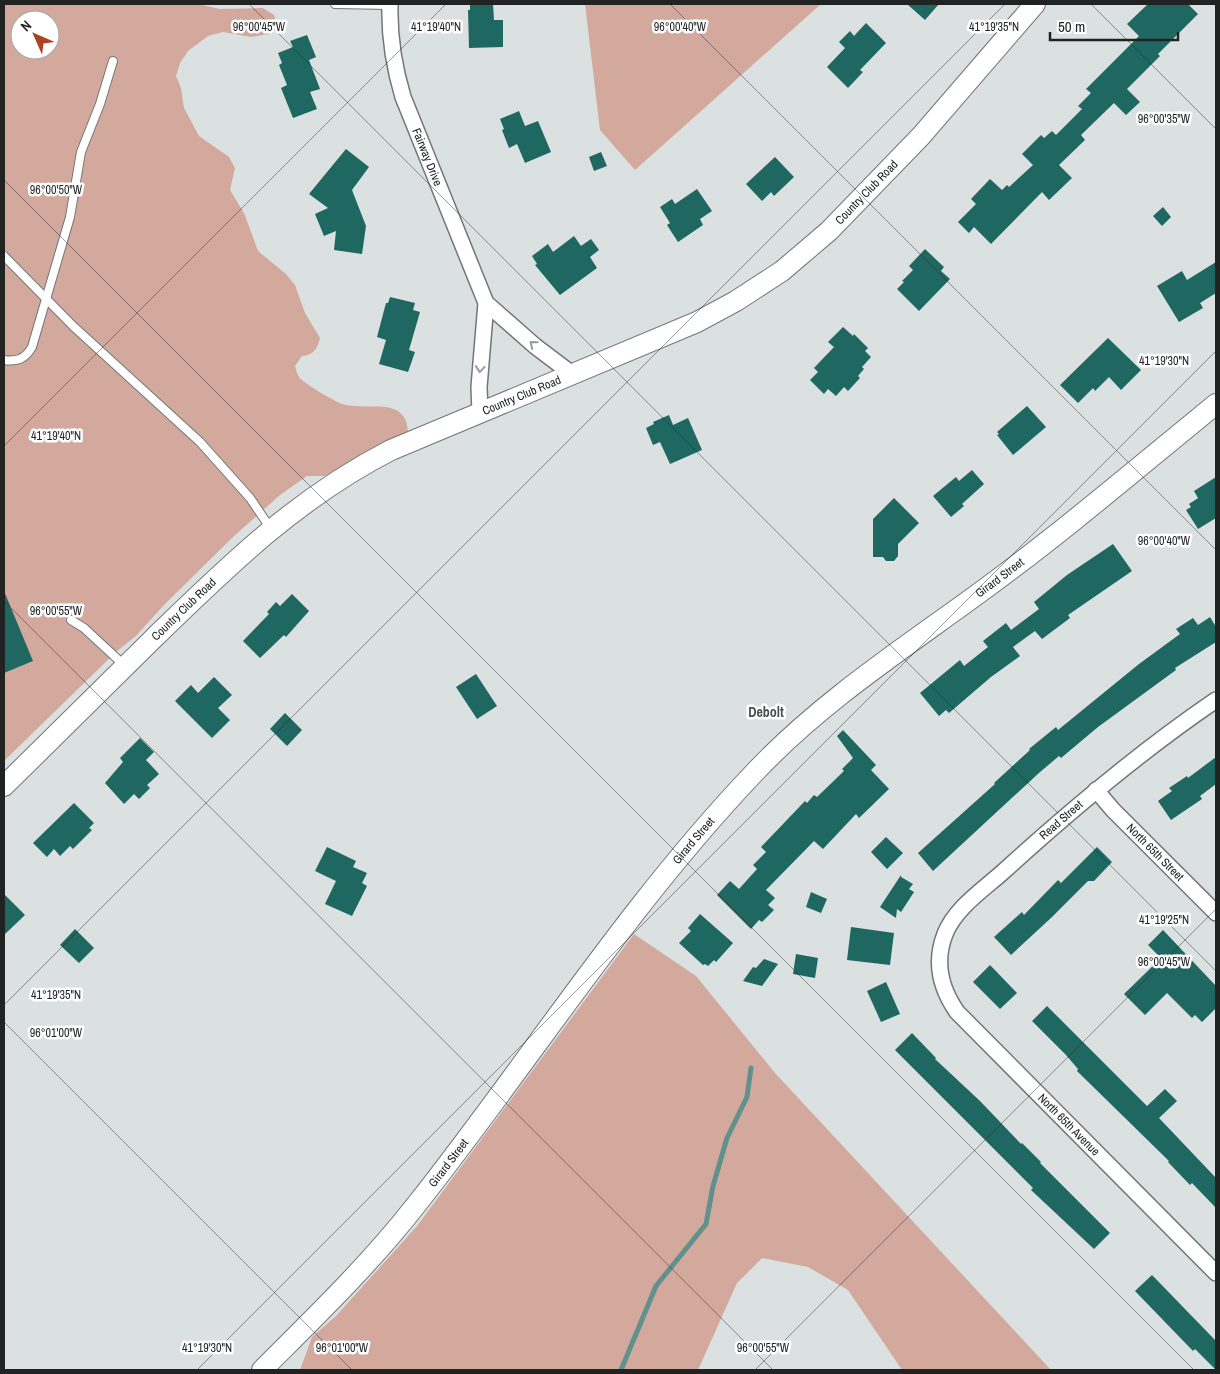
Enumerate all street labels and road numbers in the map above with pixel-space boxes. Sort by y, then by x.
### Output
street label: Fairway Drive [408,126,446,188]
street label: Country Club Road [832,157,901,228]
street label: Country Club Road [480,372,563,419]
street label: Girard Street [972,554,1028,601]
street label: Country Club Road [148,574,219,644]
street label: Read Street [1036,797,1086,843]
street label: Girard Street [669,813,718,868]
street label: North 65th Street [1123,820,1188,885]
street label: North 65th Avenue [1035,1090,1103,1159]
street label: Girard Street [425,1135,472,1191]

